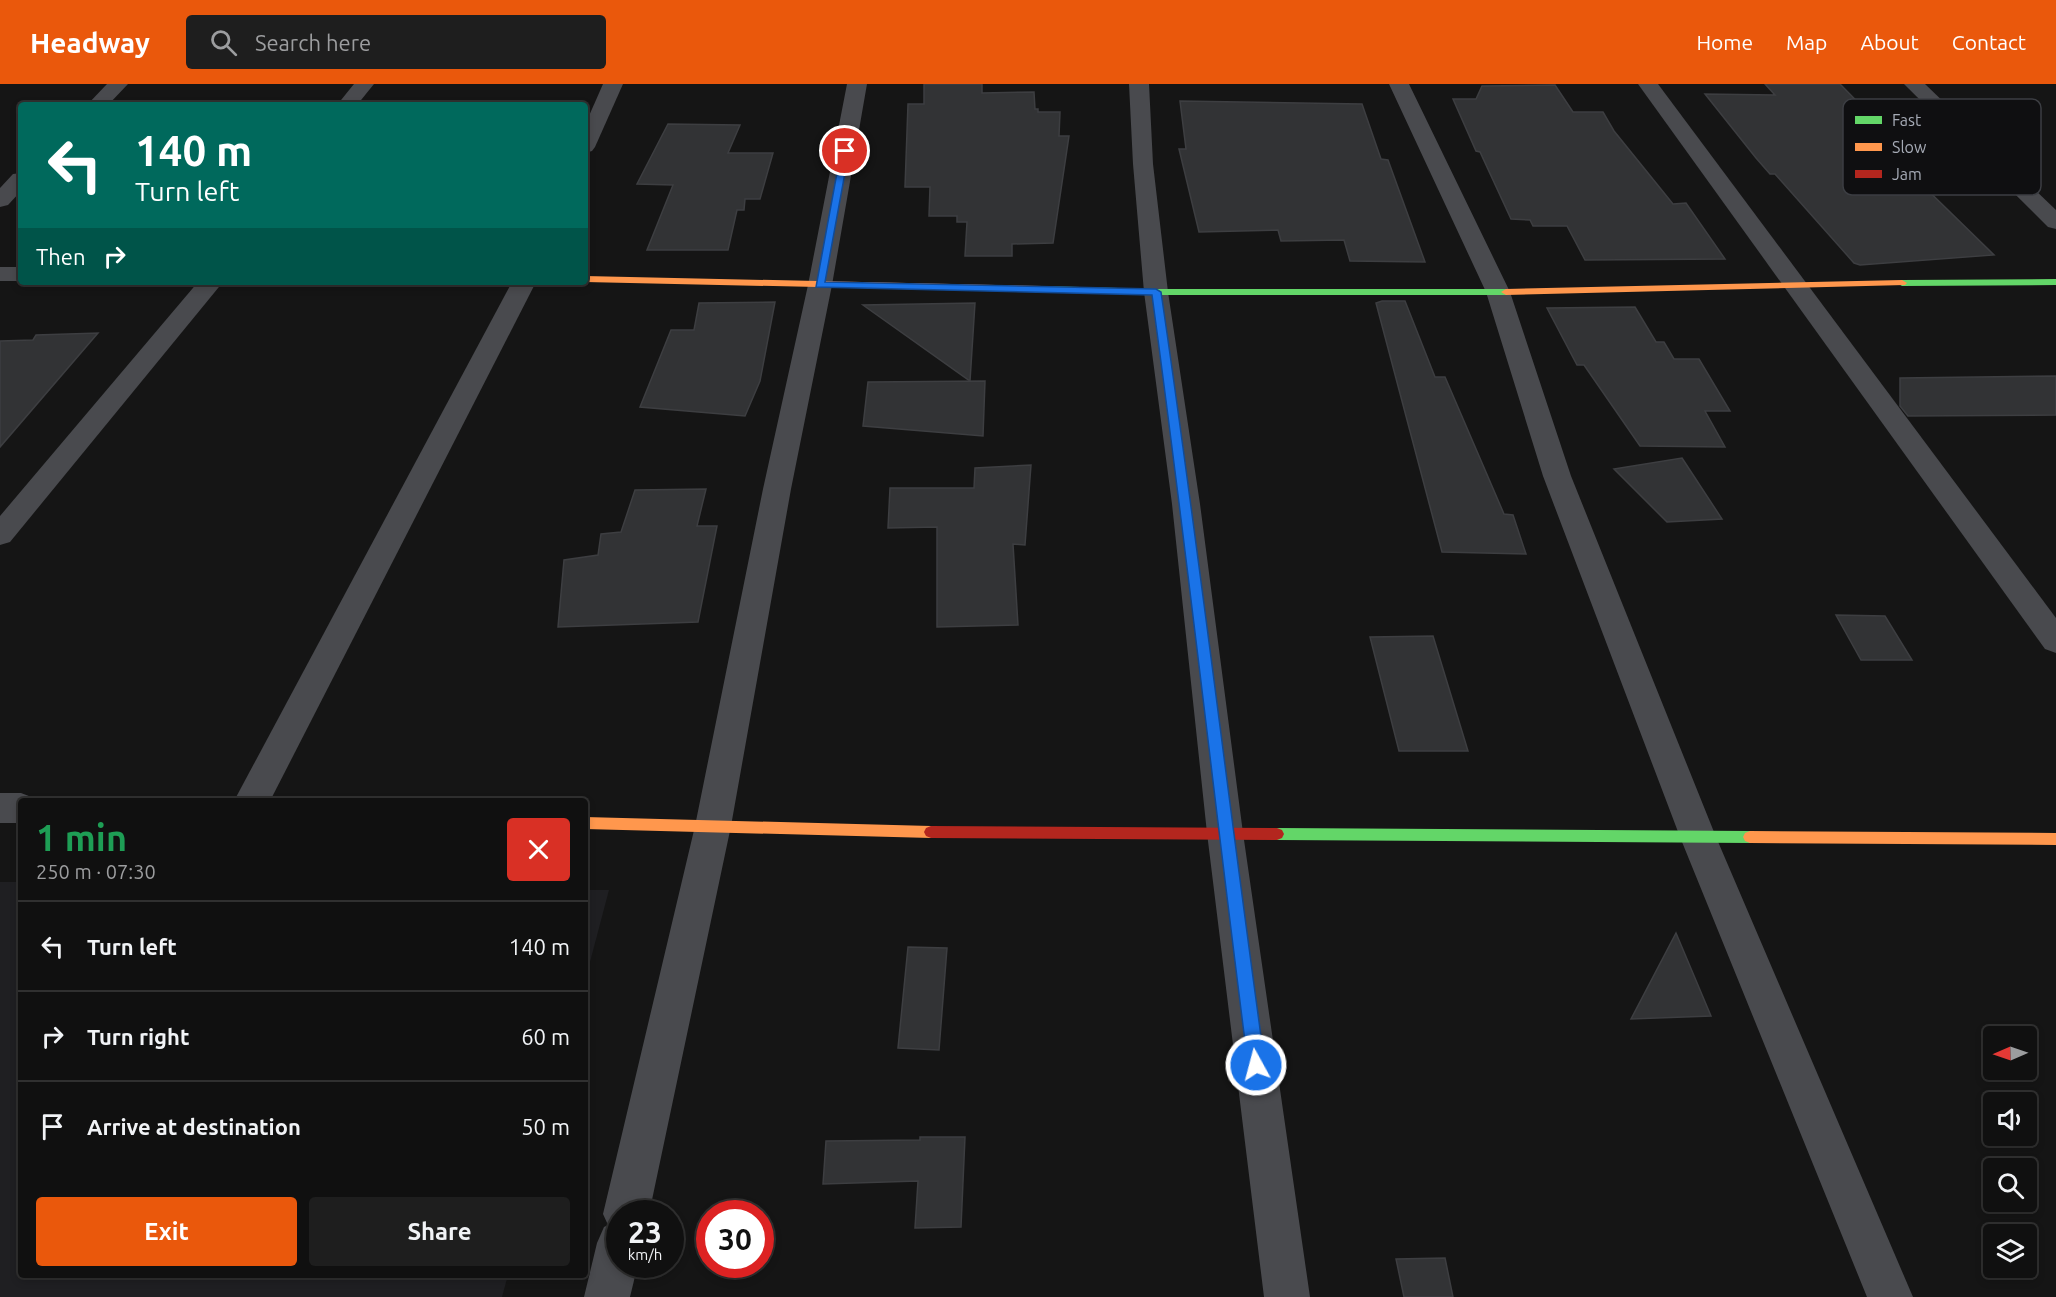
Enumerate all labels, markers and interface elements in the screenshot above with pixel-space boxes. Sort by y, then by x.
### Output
search box [186,15,606,69]
icon: search [207,26,240,59]
text: Headway [30,27,150,58]
text: Search here [255,30,371,55]
text: Home [1696,30,1753,54]
text: Map [1786,30,1827,54]
text: About [1860,30,1919,54]
text: Contact [1952,30,2026,54]
legend [1843,99,2041,195]
text: Fast [1892,111,1922,129]
pin [819,125,870,176]
icon: left [36,126,114,204]
text: 140 m [135,127,252,174]
icon: arrive [828,134,861,167]
text: Slow [1892,138,1927,156]
text: Jam [1892,165,1922,183]
text: Turn left [135,176,239,206]
icon: right [98,240,131,273]
text: Then [36,244,86,269]
text: 1 min [36,817,127,858]
button: close [507,818,570,881]
text: 250 m · 07:30 [36,860,156,883]
icon: left [36,930,69,963]
text: Turn left [87,934,177,959]
text: 140 m [509,934,570,959]
icon: right [36,1020,69,1053]
text: Turn right [87,1024,189,1049]
text: 60 m [521,1024,570,1049]
north arrow [1983,1026,2037,1080]
map controls [1983,1026,2037,1278]
position arrow [1224,1033,1288,1097]
button: sound [1983,1092,2037,1146]
icon: arrive [36,1110,69,1143]
text: Arrive at destination [87,1114,301,1139]
text: 50 m [521,1114,570,1139]
button: search [1983,1158,2037,1212]
button: Exit [36,1197,297,1266]
button: Share [309,1197,570,1266]
speed limit sign: 30 [696,1200,774,1278]
text: 23 [628,1215,662,1249]
button: layers [1983,1224,2037,1278]
text: km/h [628,1246,662,1263]

